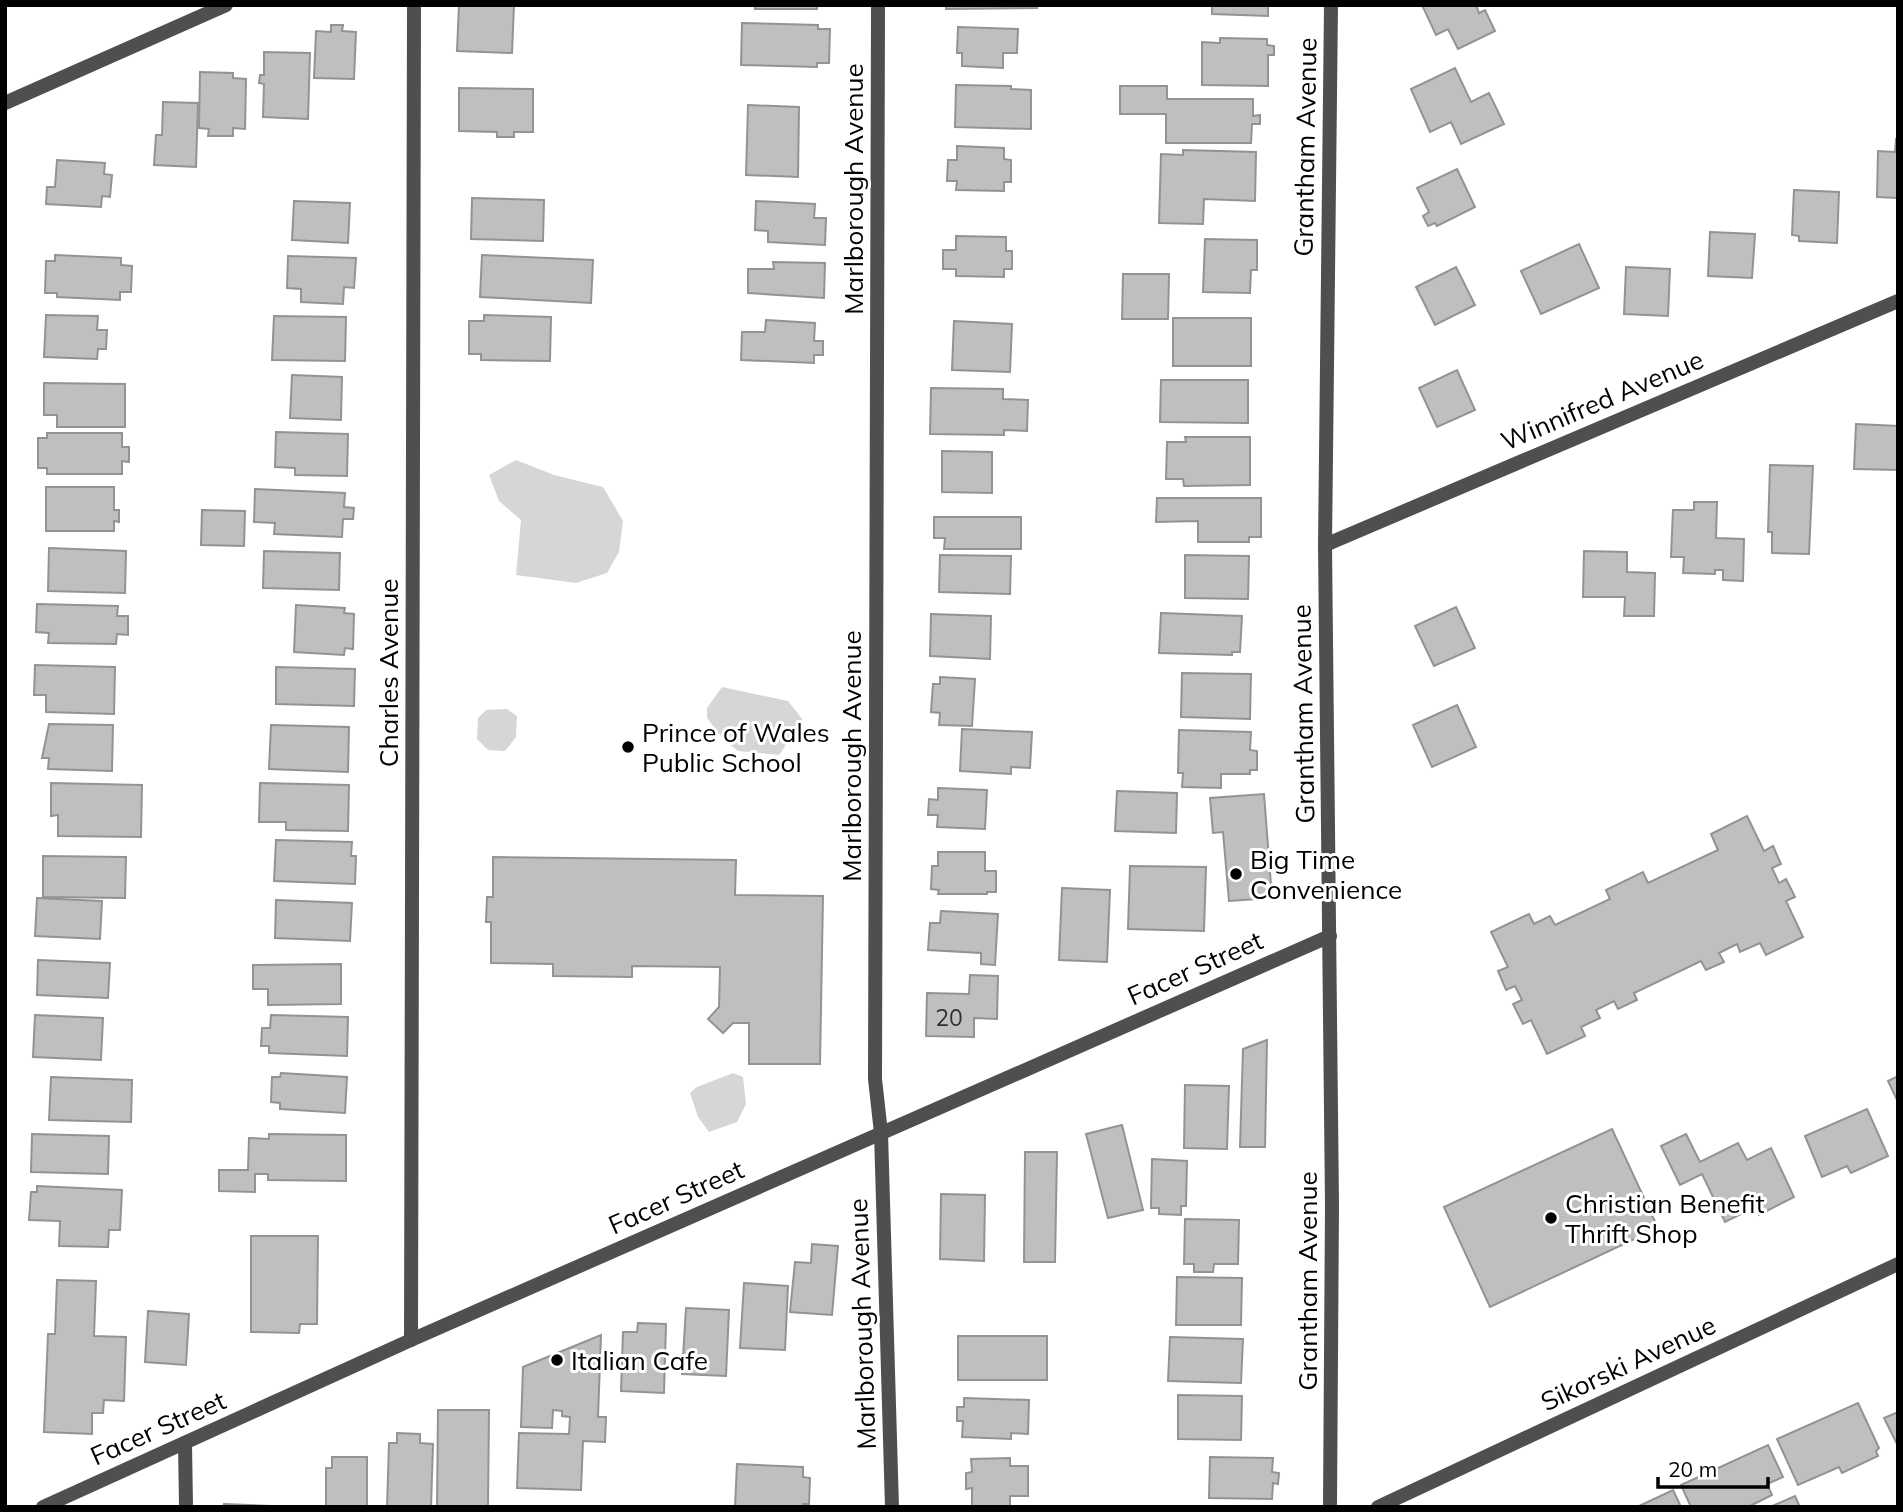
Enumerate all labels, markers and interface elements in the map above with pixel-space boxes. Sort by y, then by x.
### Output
street label: Grantham Avenue [1287,37,1323,257]
street label: Marlborough Avenue [837,63,870,315]
street label: Winnifred Avenue [1496,342,1708,458]
street label: Charles Avenue [372,579,405,767]
street label: Grantham Avenue [1285,604,1321,824]
street label: Marlborough Avenue [835,630,868,882]
place label: Prince of Wales Public School [642,716,830,779]
marker: Prince of Wales Public School [620,739,636,755]
place label: Big Time Convenience [1250,843,1402,906]
marker: Big Time Convenience [1228,866,1244,882]
street label: Facer Street [1122,924,1268,1012]
house number: 20 [935,1003,963,1032]
street label: Facer Street [603,1153,749,1241]
street label: Grantham Avenue [1291,1171,1324,1391]
place label: Christian Benefit Thrift Shop [1565,1187,1765,1250]
street label: Marlborough Avenue [841,1198,883,1450]
marker: Christian Benefit Thrift Shop [1543,1210,1559,1226]
street label: Sikorski Avenue [1535,1308,1721,1418]
place label: Italian Cafe [571,1344,708,1377]
marker: Italian Cafe [549,1352,565,1368]
street label: Facer Street [85,1384,231,1472]
scale bar [1658,1446,1768,1490]
text: 20 m [1668,1456,1717,1482]

